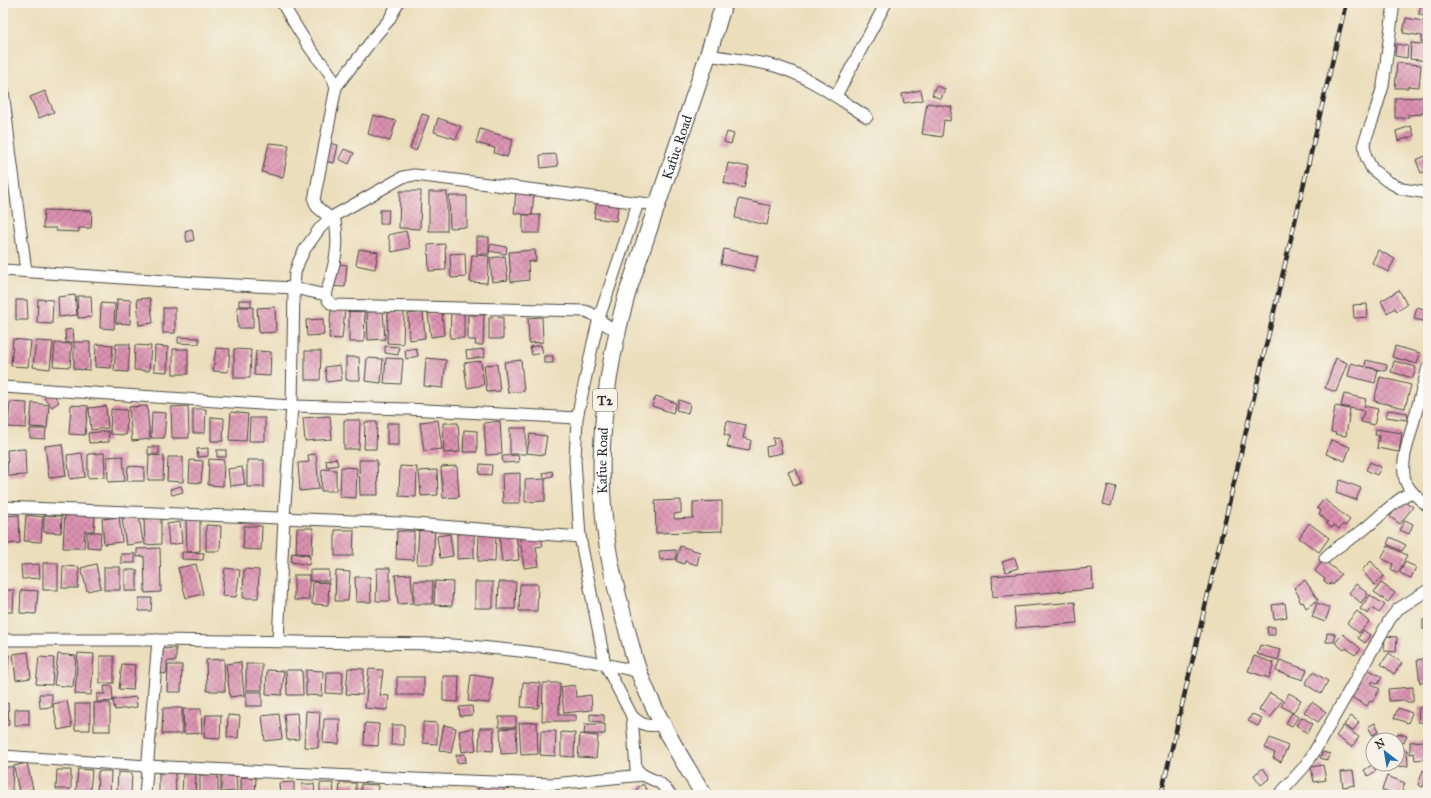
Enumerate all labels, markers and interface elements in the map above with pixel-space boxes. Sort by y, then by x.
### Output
street label: Kafue Road [658,113,696,182]
road number: T2 [593,389,617,411]
street label: Kafue Road [594,427,612,494]
north arrow [1365,732,1405,772]
text: N [1373,736,1388,752]

